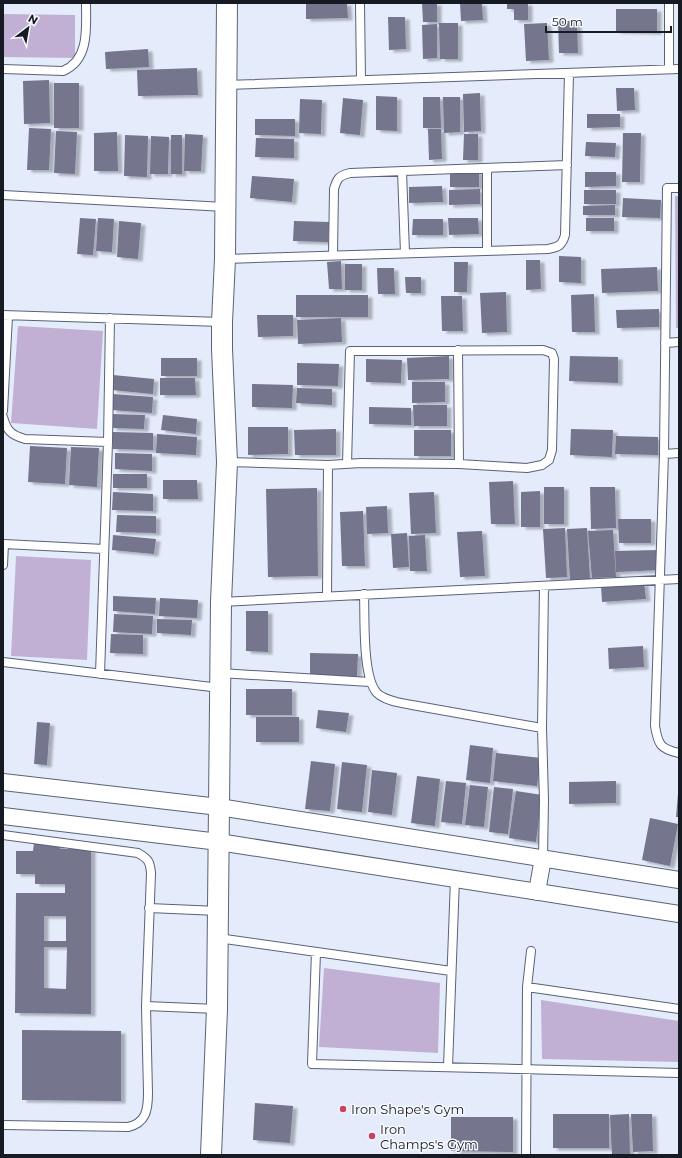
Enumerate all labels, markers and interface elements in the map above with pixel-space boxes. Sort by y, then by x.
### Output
north arrow [8,8,48,48]
scale bar [546,8,671,34]
text: N [26,11,41,28]
text: 50 m [552,14,583,29]
place label: Iron Shape's Gym [351,1101,464,1117]
marker: Iron Shape's Gym [338,1104,348,1114]
place label: Iron Champs's Gym [380,1121,478,1152]
marker: Iron Champs's Gym [367,1131,377,1141]

